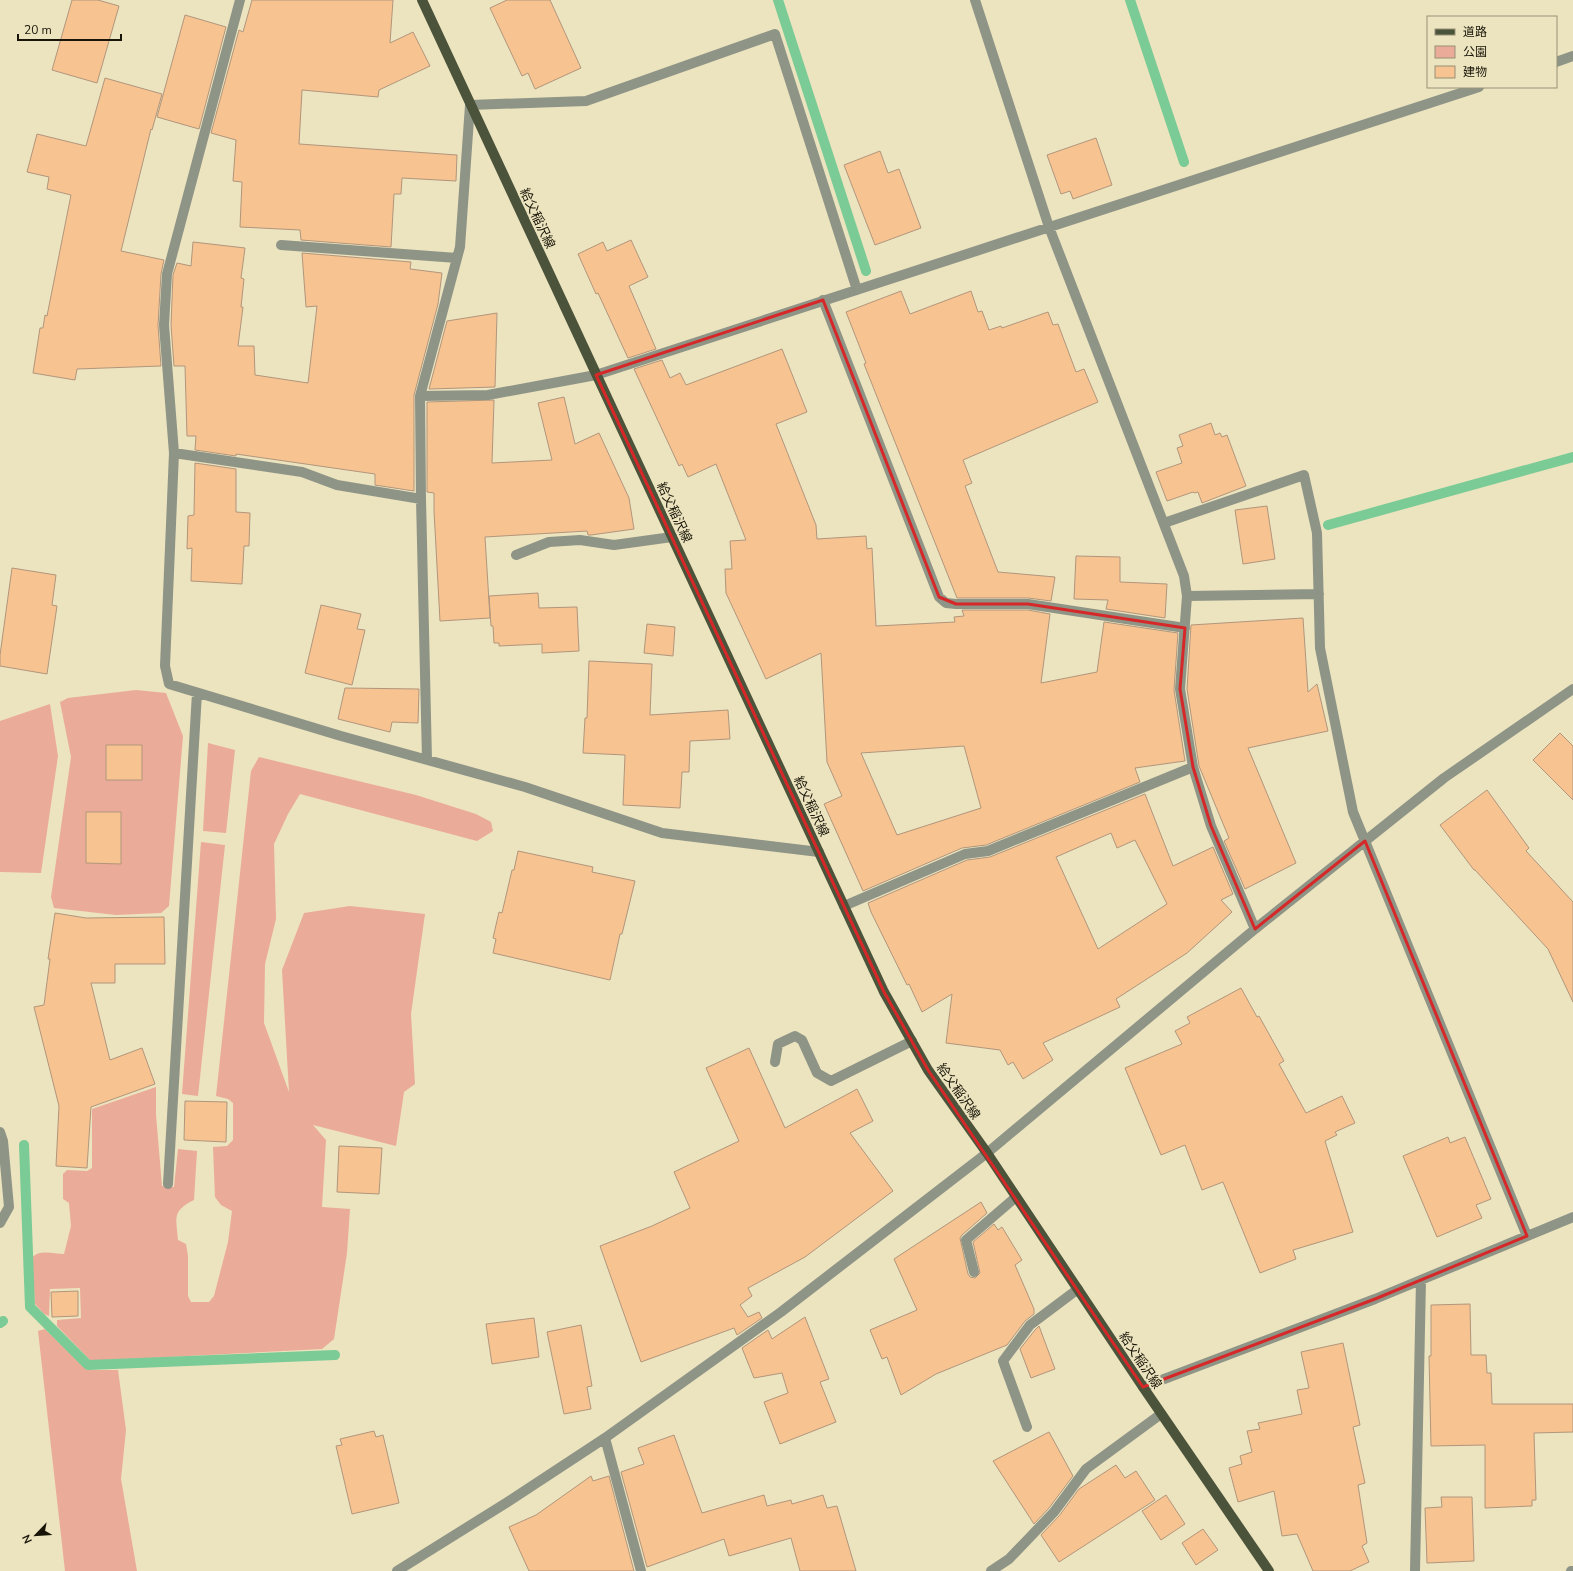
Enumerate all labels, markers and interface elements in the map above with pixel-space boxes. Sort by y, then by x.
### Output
scale bar [18,16,121,42]
legend [1427,16,1557,88]
text: 20 m [24,22,52,38]
text: 道路 [1463,24,1487,40]
text: 公園 [1463,44,1487,60]
text: 建物 [1463,64,1487,80]
street label: 給父稲沢線 [515,185,559,252]
street label: 給父稲沢線 [652,479,696,546]
street label: 給父稲沢線 [789,773,833,840]
street label: 給父稲沢線 [932,1060,984,1123]
street label: 給父稲沢線 [1115,1329,1166,1393]
north arrow [16,1515,56,1555]
text: N [19,1532,36,1546]

